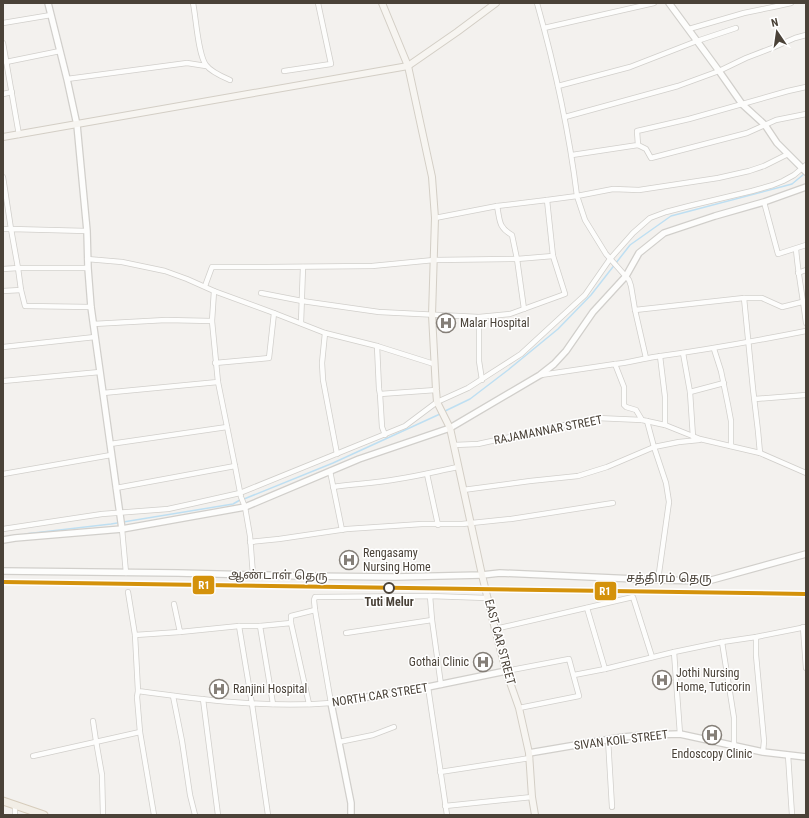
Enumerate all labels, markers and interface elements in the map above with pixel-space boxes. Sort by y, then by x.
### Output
north arrow [757,12,797,52]
text: N [770,16,780,30]
hospital icon: Malar Hospital [435,312,457,334]
place label: Malar Hospital [460,316,529,330]
street label: RAJAMANNAR STREET [493,413,603,447]
place label: Rengasamy Nursing Home [363,546,431,574]
hospital icon: Rengasamy Nursing Home [338,549,360,571]
street label: ஆண்டாள் தெரு [228,567,328,584]
street label: சத்திரம் தெரு [626,571,712,586]
line badge: R1 [192,575,215,595]
text: R1 [198,579,210,592]
line badge: R1 [594,581,617,601]
marker: Tuti Melur [383,582,395,594]
text: R1 [599,585,611,598]
place label: Tuti Melur [364,595,414,609]
street label: EAST CAR STREET [482,598,518,686]
hospital icon: Gothai Clinic [472,651,494,673]
place label: Gothai Clinic [409,655,469,669]
place label: Jothi Nursing Home, Tuticorin [676,666,751,694]
hospital icon: Jothi Nursing Home, Tuticorin [651,669,673,691]
hospital icon: Ranjini Hospital [208,678,230,700]
street label: NORTH CAR STREET [331,681,429,709]
place label: Ranjini Hospital [233,682,307,696]
hospital icon: Endoscopy Clinic [701,724,723,746]
street label: SIVAN KOIL STREET [573,727,669,753]
place label: Endoscopy Clinic [672,747,753,761]

